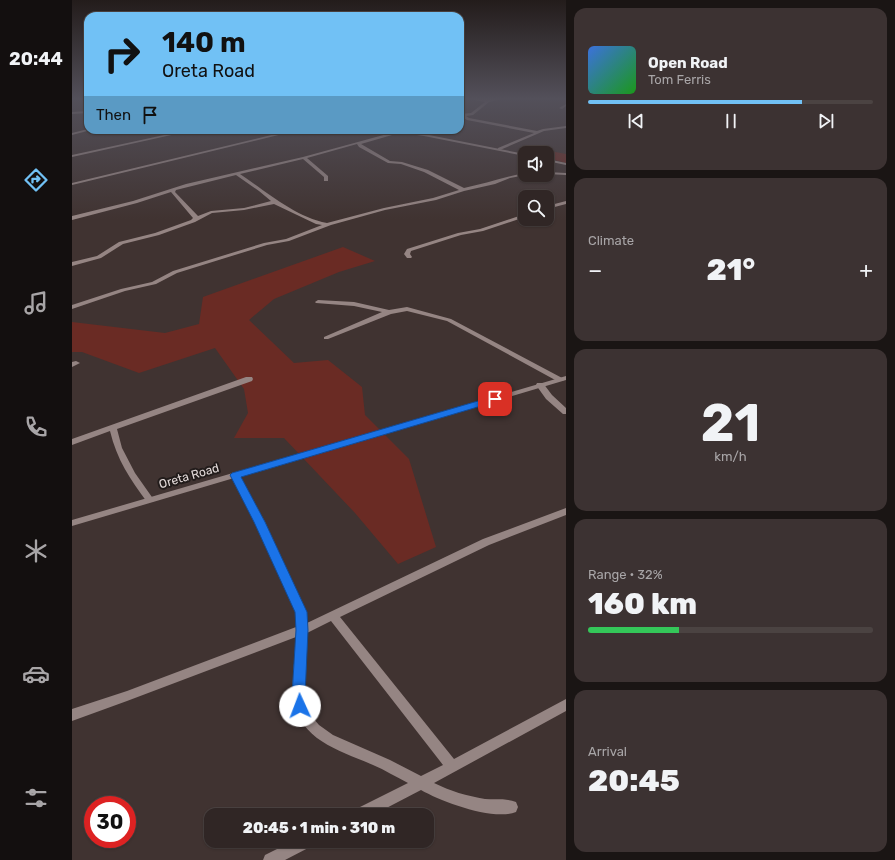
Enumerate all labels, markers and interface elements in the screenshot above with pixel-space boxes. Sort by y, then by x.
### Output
text: 140 m [162,26,246,59]
icon: right [96,28,148,80]
text: 20:44 [9,48,63,70]
text: Open Road [648,54,728,72]
text: Oreta Road [162,60,255,82]
text: Tom Ferris [648,72,711,87]
icon: arrive [139,104,161,126]
text: Then [96,106,131,124]
icon: previous [625,110,647,132]
icon: pause [720,110,742,132]
icon: next [815,110,837,132]
map controls [518,146,554,226]
button: sound [518,146,554,182]
icon: directions [22,166,50,194]
button: search [518,190,554,226]
text: Climate [588,233,634,248]
text: 21° [706,252,755,288]
text: − [588,257,602,284]
text: + [859,257,873,284]
icon: music [22,289,50,317]
pin [478,382,512,416]
icon: arrive [484,388,506,410]
text: 21 [701,392,760,454]
icon: phone [22,413,50,441]
text: km/h [714,449,747,464]
street label: Oreta Road [157,461,221,491]
icon: climate [22,537,50,565]
text: Range · 32% [588,567,663,582]
text: 160 km [588,586,697,622]
icon: car [22,660,50,688]
position arrow [279,685,321,727]
text: Arrival [588,744,627,759]
text: 20:45 [588,763,680,799]
icon: filters [22,784,50,812]
speed limit sign: 30 [84,796,136,848]
text: 20:45 · 1 min · 310 m [243,819,395,837]

